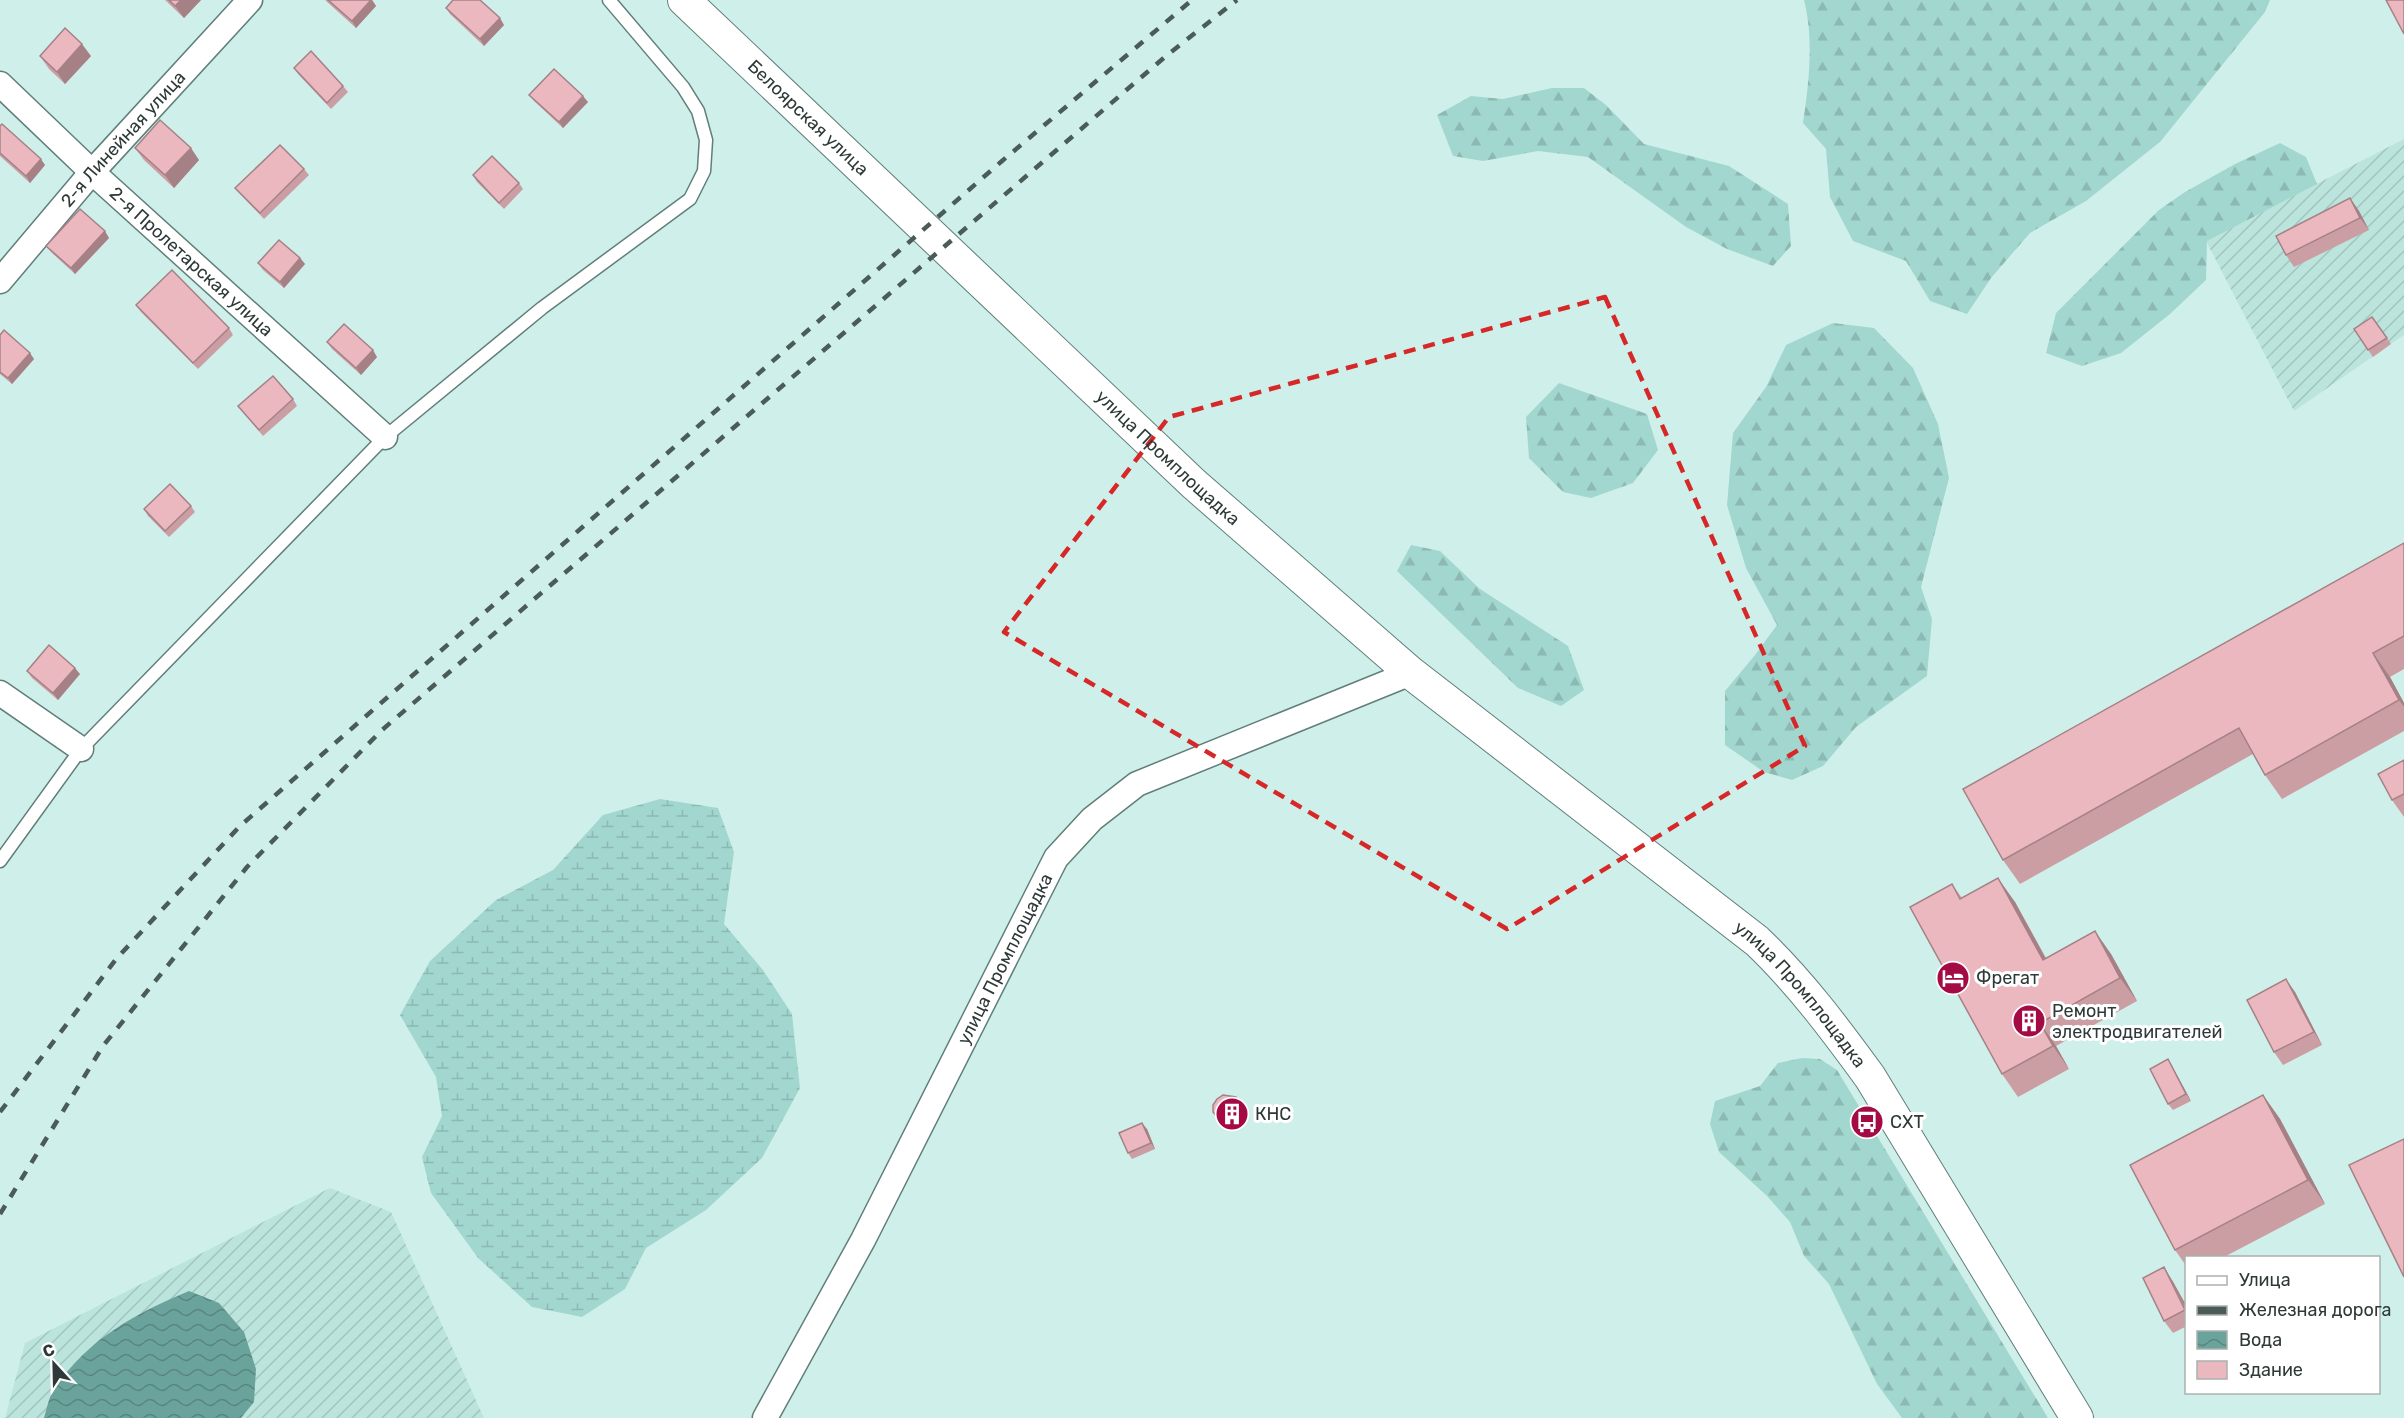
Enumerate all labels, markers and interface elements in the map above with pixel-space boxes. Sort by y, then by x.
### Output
street label: Белоярская улица [743,55,873,180]
street label: 2-я Линейная улица [56,66,190,212]
street label: 2-я Пролетарская улица [105,182,277,341]
street label: улица Промплощадка [1091,385,1244,530]
street label: улица Промплощадка [953,870,1057,1048]
street label: улица Промплощадка [1730,916,1871,1072]
hotel icon: Фрегат [1935,960,1971,996]
place label: Фрегат [1976,967,2039,989]
place label: Ремонт электродвигателей [2052,1000,2222,1043]
building icon: Ремонт электродвигателей [2011,1003,2047,1039]
building icon: КНС [1214,1096,1250,1132]
place label: КНС [1255,1103,1291,1125]
bus stop icon: СХТ [1849,1104,1885,1140]
place label: СХТ [1890,1111,1924,1133]
legend [2185,1256,2380,1394]
text: Улица [2239,1269,2291,1291]
text: Железная дорога [2239,1299,2392,1321]
text: Вода [2239,1329,2282,1351]
north arrow [24,1334,84,1394]
text: С [40,1340,57,1361]
text: Здание [2239,1359,2303,1381]

